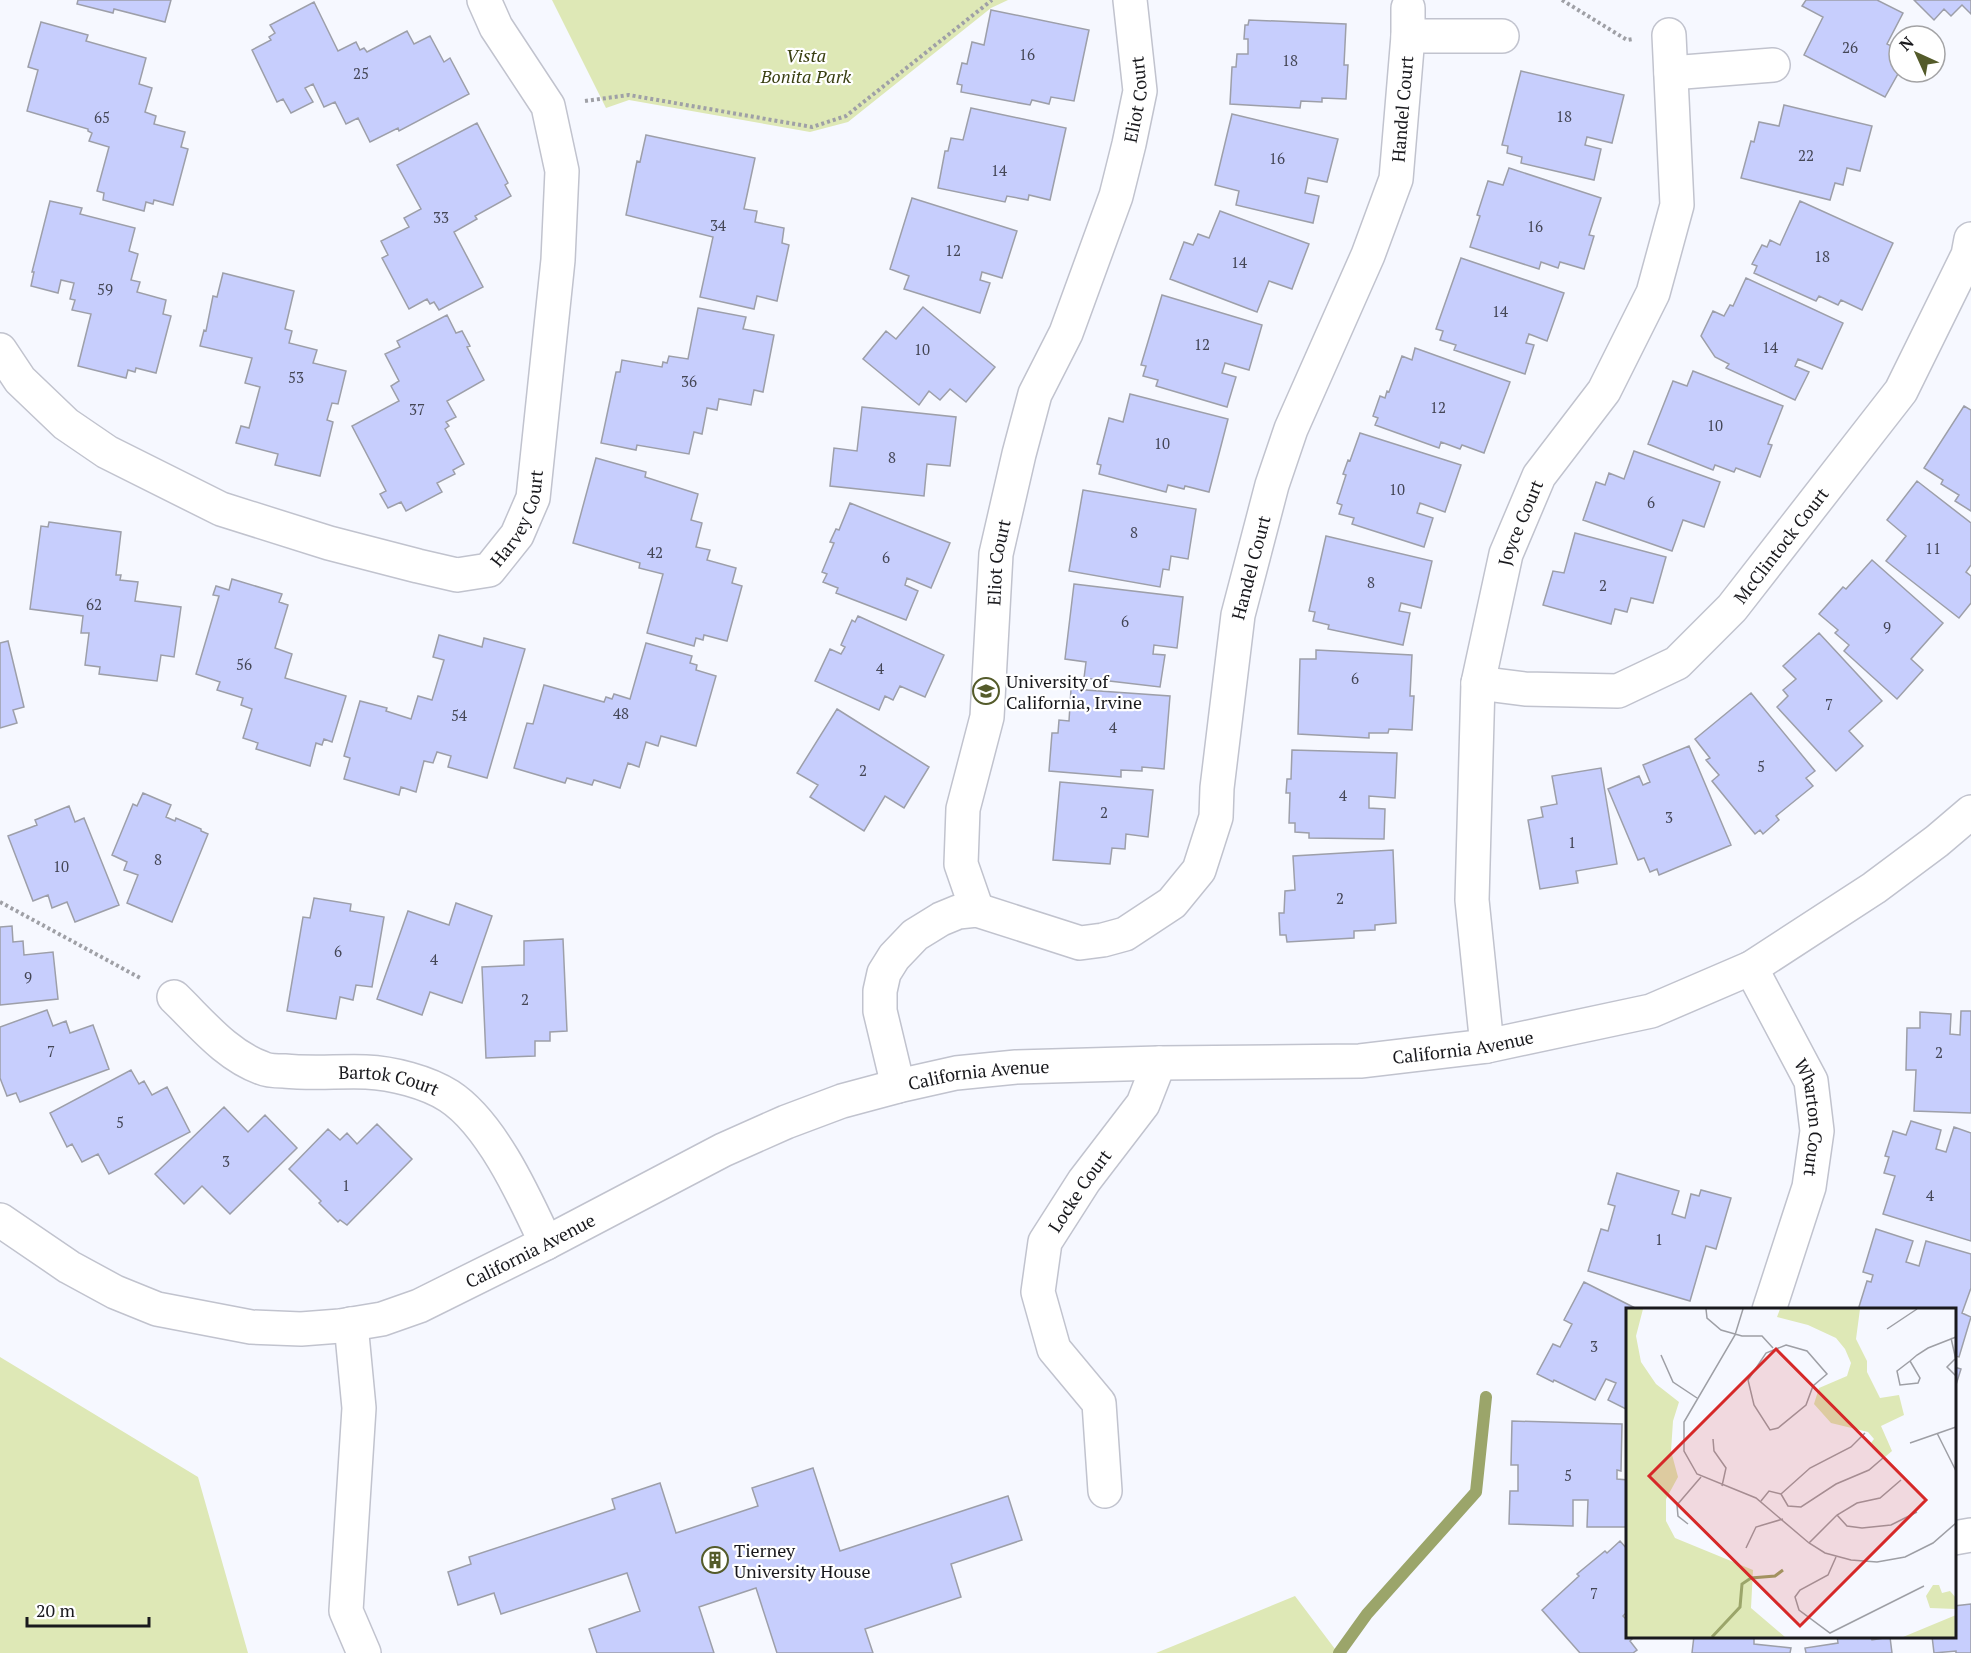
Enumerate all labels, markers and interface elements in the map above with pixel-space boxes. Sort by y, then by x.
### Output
north arrow [1887,24,1947,84]
text: N [1894,31,1918,55]
house number: 26 [1842,37,1858,57]
park label: Vista Bonita Park [760,43,852,88]
house number: 16 [1019,44,1035,64]
house number: 18 [1282,50,1298,70]
street label: Handel Court [1385,54,1418,163]
street label: Eliot Court [1118,55,1152,145]
house number: 25 [353,63,369,83]
house number: 18 [1556,106,1572,126]
house number: 65 [94,107,110,127]
house number: 22 [1798,145,1814,165]
house number: 16 [1269,148,1285,168]
house number: 14 [991,160,1007,180]
house number: 33 [433,207,449,227]
house number: 34 [710,215,726,235]
house number: 16 [1527,216,1543,236]
house number: 12 [945,240,961,260]
house number: 18 [1814,246,1830,266]
house number: 14 [1231,252,1247,272]
house number: 59 [97,279,113,299]
house number: 14 [1492,301,1508,321]
house number: 12 [1194,334,1210,354]
house number: 14 [1762,337,1778,357]
house number: 10 [914,339,930,359]
house number: 53 [288,367,304,387]
house number: 36 [681,371,697,391]
house number: 12 [1430,397,1446,417]
house number: 37 [409,399,425,419]
house number: 10 [1707,415,1723,435]
house number: 10 [1154,433,1170,453]
house number: 8 [888,447,896,467]
street label: Harvey Court [485,468,548,571]
street label: Joyce Court [1492,476,1548,568]
house number: 10 [1389,479,1405,499]
street label: McClintock Court [1728,482,1834,608]
house number: 6 [1647,492,1655,512]
street label: Handel Court [1225,512,1276,622]
street label: Eliot Court [981,516,1016,606]
house number: 8 [1130,522,1138,542]
house number: 11 [1925,538,1941,558]
house number: 42 [647,542,663,562]
house number: 6 [882,547,890,567]
house number: 8 [1367,572,1375,592]
house number: 2 [1599,575,1607,595]
house number: 62 [86,594,102,614]
house number: 6 [1121,611,1129,631]
house number: 9 [1883,617,1891,637]
house number: 56 [236,654,252,674]
house number: 4 [876,658,884,678]
house number: 6 [1351,668,1359,688]
place label: University of California, Irvine [1006,669,1142,714]
school or university icon: University of California, Irvine [971,676,1001,706]
house number: 7 [1825,694,1833,714]
house number: 48 [613,703,629,723]
house number: 54 [451,705,467,725]
house number: 4 [1109,717,1117,737]
house number: 5 [1757,756,1765,776]
house number: 2 [859,760,867,780]
house number: 4 [1339,785,1347,805]
house number: 2 [1100,802,1108,822]
house number: 3 [1665,807,1673,827]
house number: 1 [1568,832,1576,852]
house number: 8 [154,849,162,869]
house number: 10 [53,856,69,876]
house number: 2 [1336,888,1344,908]
house number: 6 [334,941,342,961]
house number: 4 [430,949,438,969]
house number: 9 [24,967,32,987]
house number: 2 [521,989,529,1009]
street label: California Avenue [1391,1024,1536,1069]
house number: 7 [47,1041,55,1061]
house number: 2 [1935,1042,1943,1062]
street label: California Avenue [906,1054,1050,1095]
street label: Wharton Court [1789,1054,1829,1178]
street label: Bartok Court [338,1060,444,1101]
house number: 5 [116,1112,124,1132]
street label: Locke Court [1042,1144,1116,1237]
house number: 3 [222,1151,230,1171]
house number: 1 [342,1175,350,1195]
house number: 4 [1926,1185,1934,1205]
street label: California Avenue [461,1207,599,1293]
house number: 1 [1655,1229,1663,1249]
inset map [1626,1308,1956,1638]
house number: 3 [1590,1336,1598,1356]
house number: 5 [1564,1465,1572,1485]
place label: Tierney University House [734,1538,871,1583]
building icon: Tierney University House [700,1545,730,1575]
house number: 7 [1590,1583,1598,1603]
scale bar [27,1590,148,1628]
text: 20 m [36,1598,76,1622]

